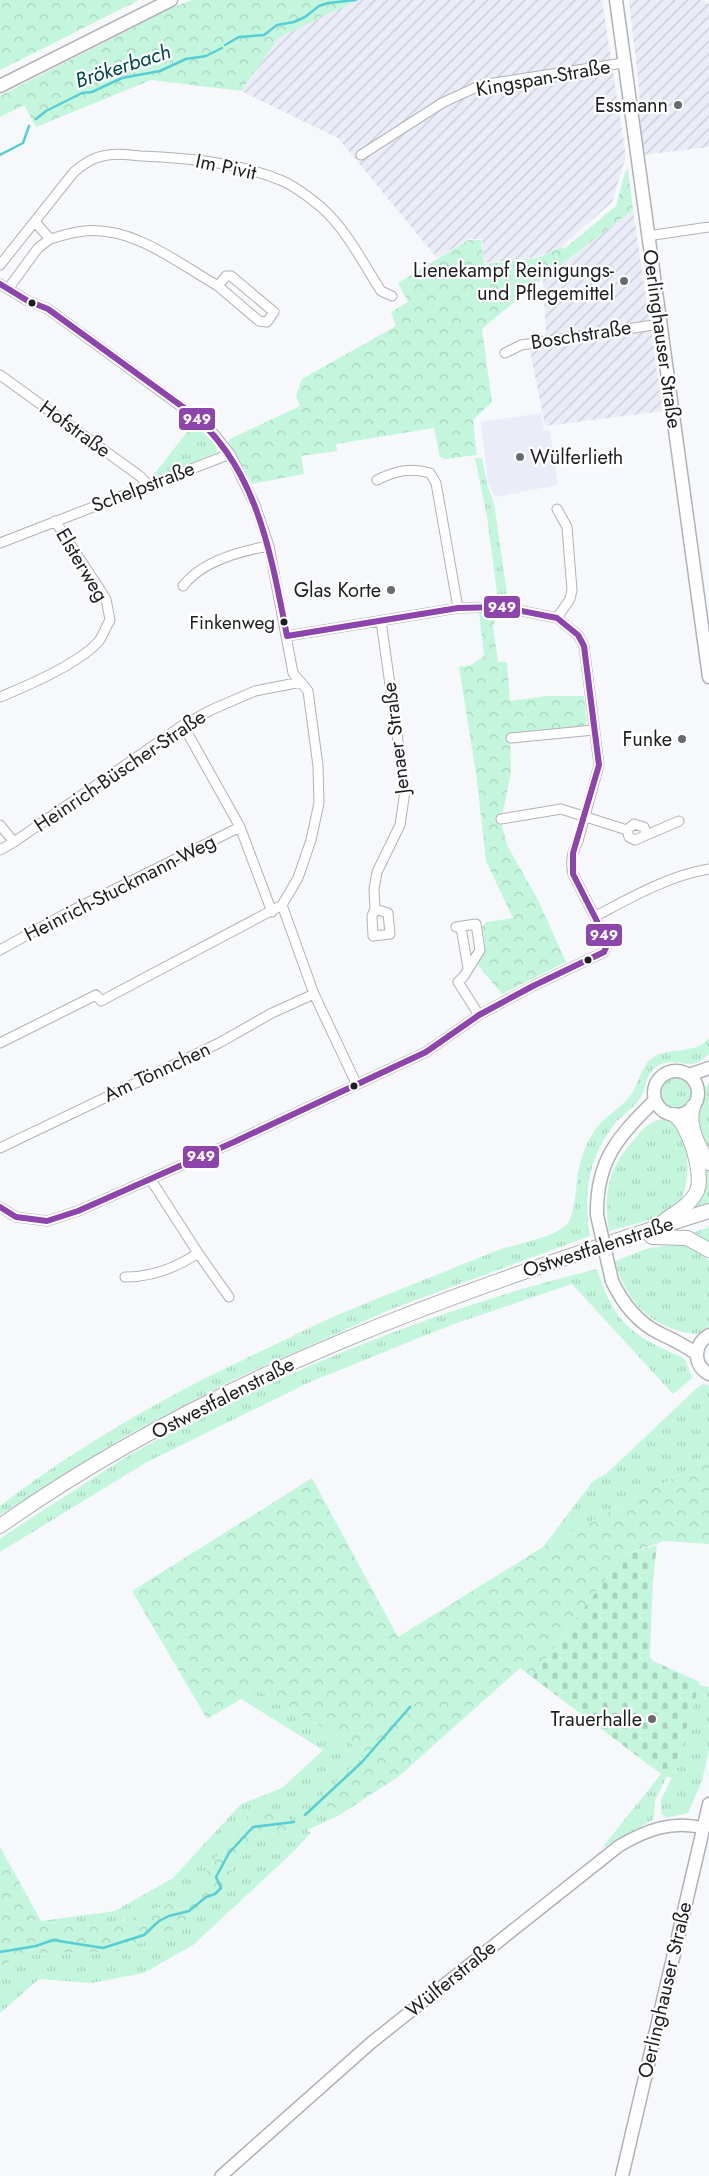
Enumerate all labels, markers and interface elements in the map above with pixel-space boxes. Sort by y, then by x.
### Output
water label: Brökerbach [71,36,175,96]
street label: Kingspan-Straße [473,52,613,104]
place label: Essmann [595,91,668,120]
marker: Essmann [672,99,684,111]
street label: Im Pivit [193,146,259,188]
street label: Oerlinghauser Straße [635,248,689,430]
place label: Lienekampf Reinigungs- und Pflegemittel [413,256,615,308]
marker: Lienekampf Reinigungs- und Pflegemittel [618,275,630,287]
unlabelled marker [27,298,37,308]
street label: Boschstraße [529,313,633,357]
street label: Hofstraße [33,393,117,465]
line badge: 949 [178,407,216,431]
text: 949 [183,409,211,429]
place label: Wülferlieth [530,443,623,472]
marker: Wülferlieth [514,451,526,463]
street label: Schelpstraße [87,454,199,520]
street label: Elsterweg [49,523,115,607]
place label: Glas Korte [294,576,381,605]
marker: Glas Korte [385,584,397,596]
line badge: 949 [483,595,521,619]
text: 949 [488,597,516,617]
place label: Finkenweg [190,609,275,636]
marker: Finkenweg [279,617,289,627]
street label: Jenaer Straße [375,681,418,798]
street label: Heinrich-Büscher-Straße [28,703,212,839]
place label: Funke [623,725,672,754]
marker: Funke [676,733,688,745]
street label: Heinrich-Stuckmann-Weg [19,827,221,949]
line badge: 949 [585,923,623,947]
text: 949 [590,925,618,945]
unlabelled marker [583,955,593,965]
street label: Am Tönnchen [99,1035,215,1109]
unlabelled marker [349,1081,359,1091]
line badge: 949 [182,1145,220,1169]
text: 949 [187,1146,215,1166]
street label: Ostwestfalenstraße [519,1209,677,1285]
street label: Ostwestfalenstraße [147,1349,299,1447]
place label: Trauerhalle [551,1705,642,1734]
marker: Trauerhalle [646,1713,658,1725]
street label: Oerlinghauser Straße [631,1899,699,2081]
street label: Wülferstraße [400,1934,502,2024]

